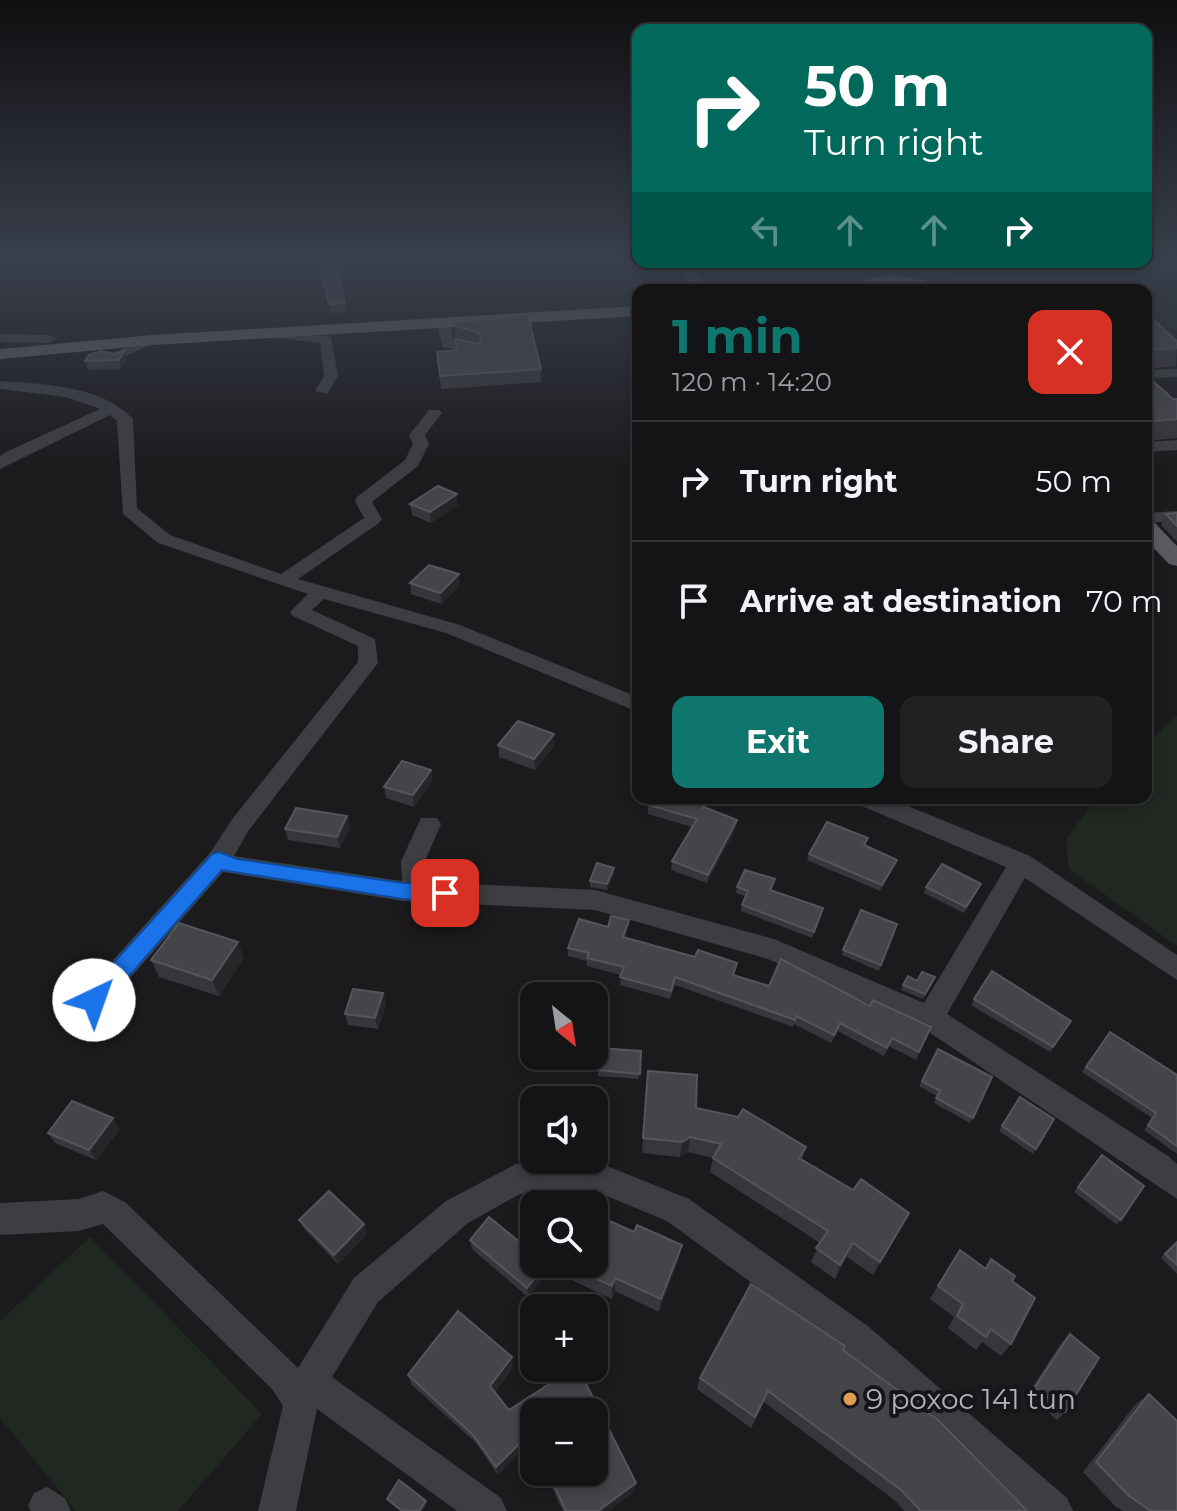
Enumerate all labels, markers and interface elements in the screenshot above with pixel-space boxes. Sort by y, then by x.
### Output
text: 50 m [804,52,950,120]
icon: right [672,56,776,160]
text: Turn right [804,120,984,164]
icon: left [744,208,788,252]
icon: ahead [828,208,872,252]
icon: ahead [912,208,956,252]
icon: right [996,208,1040,252]
text: 1 min [672,307,802,365]
button: close [1028,310,1112,394]
text: 120 m · 14:20 [672,366,832,398]
icon: right [672,459,716,503]
text: Turn right [740,463,897,500]
text: 50 m [1035,463,1112,500]
icon: arrive [672,579,716,623]
text: Arrive at destination [740,583,1062,620]
text: 70 m [1086,583,1163,620]
button: Exit [672,696,884,788]
button: Share [900,696,1112,788]
pin [411,859,479,927]
icon: arrive [423,871,467,915]
position arrow [52,958,136,1042]
north arrow [520,982,608,1070]
map controls [520,982,608,1486]
button: sound [520,1086,608,1174]
button: search [520,1190,608,1278]
button: + [520,1294,608,1382]
place label: 9 poxoc 141 tun [866,1382,1076,1416]
marker: 9 poxoc 141 tun [841,1390,859,1408]
button: − [520,1398,608,1486]

